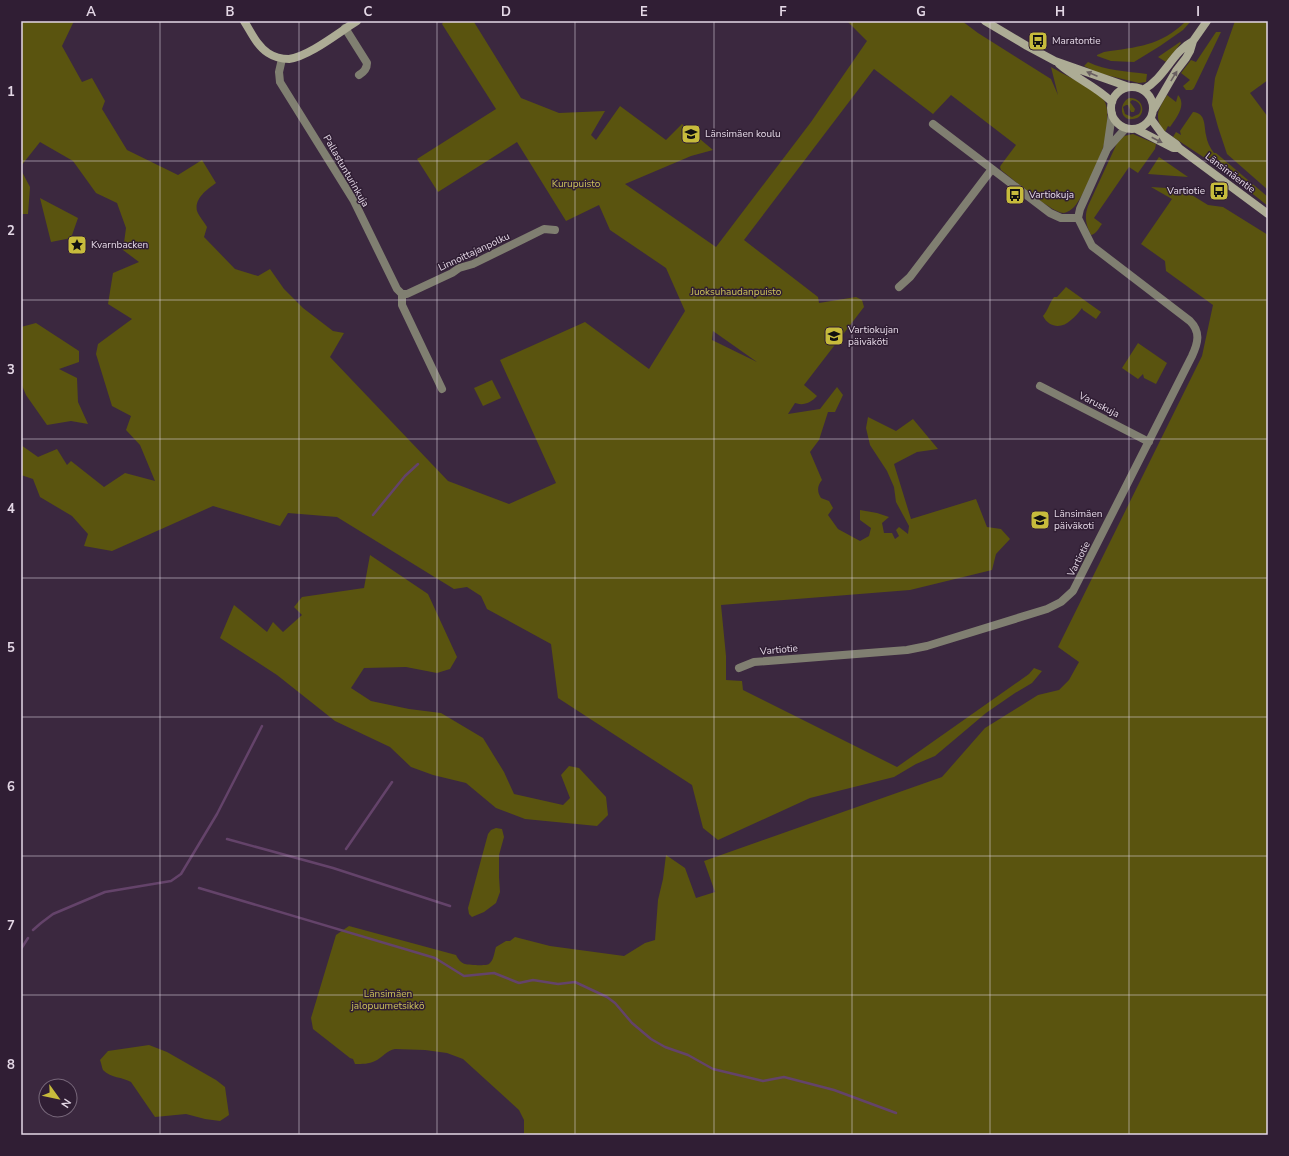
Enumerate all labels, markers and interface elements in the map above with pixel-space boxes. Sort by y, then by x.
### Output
text: A [86,3,96,21]
text: B [226,3,235,21]
text: C [364,3,373,21]
text: D [501,3,511,21]
text: E [640,3,648,21]
text: F [779,3,787,21]
text: G [916,3,926,21]
text: H [1055,3,1065,21]
text: I [1196,3,1200,21]
bus stop icon: Maratontie [1027,30,1049,52]
place label: Maratontie [1052,34,1101,48]
one-way arrow [1170,70,1178,81]
one-way arrow [1087,71,1098,77]
text: 1 [7,83,15,101]
school or university icon: Länsimäen koulu [680,123,702,145]
place label: Länsimäen koulu [705,127,781,141]
street label: Pallastunturinkuja [320,132,372,210]
one-way arrow [1152,137,1163,144]
street label: Länsimäentie [1202,149,1258,197]
park label: Kurupuisto [552,177,601,191]
bus stop icon: Vartiotie [1208,180,1230,202]
bus stop icon: Vartiokuja [1004,184,1026,206]
place label: Vartiotie [1166,184,1205,198]
place label: Vartiokuja [1028,188,1074,202]
text: 2 [7,222,15,240]
street label: Linnoittajanpolku [436,229,512,275]
place icon: Kvarnbacken [66,234,88,256]
place label: Kvarnbacken [91,238,148,252]
park label: Juoksuhaudanpuisto [690,285,782,299]
place label: Vartiokujan päiväköti [847,323,899,349]
school or university icon: Vartiokujan päiväköti [823,325,845,347]
text: 3 [7,361,15,379]
street label: Varuskuja [1075,388,1122,421]
text: 4 [7,500,15,518]
place label: Länsimäen päiväkoti [1054,507,1102,533]
school or university icon: Länsimäen päiväkoti [1029,509,1051,531]
street label: Vartiotie [1064,539,1094,580]
text: 5 [7,639,15,657]
street label: Vartiotie [758,641,799,659]
text: 6 [7,778,15,796]
text: 7 [7,917,15,935]
park label: Länsimäen jalopuumetsikkö [350,987,425,1013]
text: 8 [7,1056,15,1074]
north arrow [38,1078,78,1118]
text: N [57,1096,74,1111]

